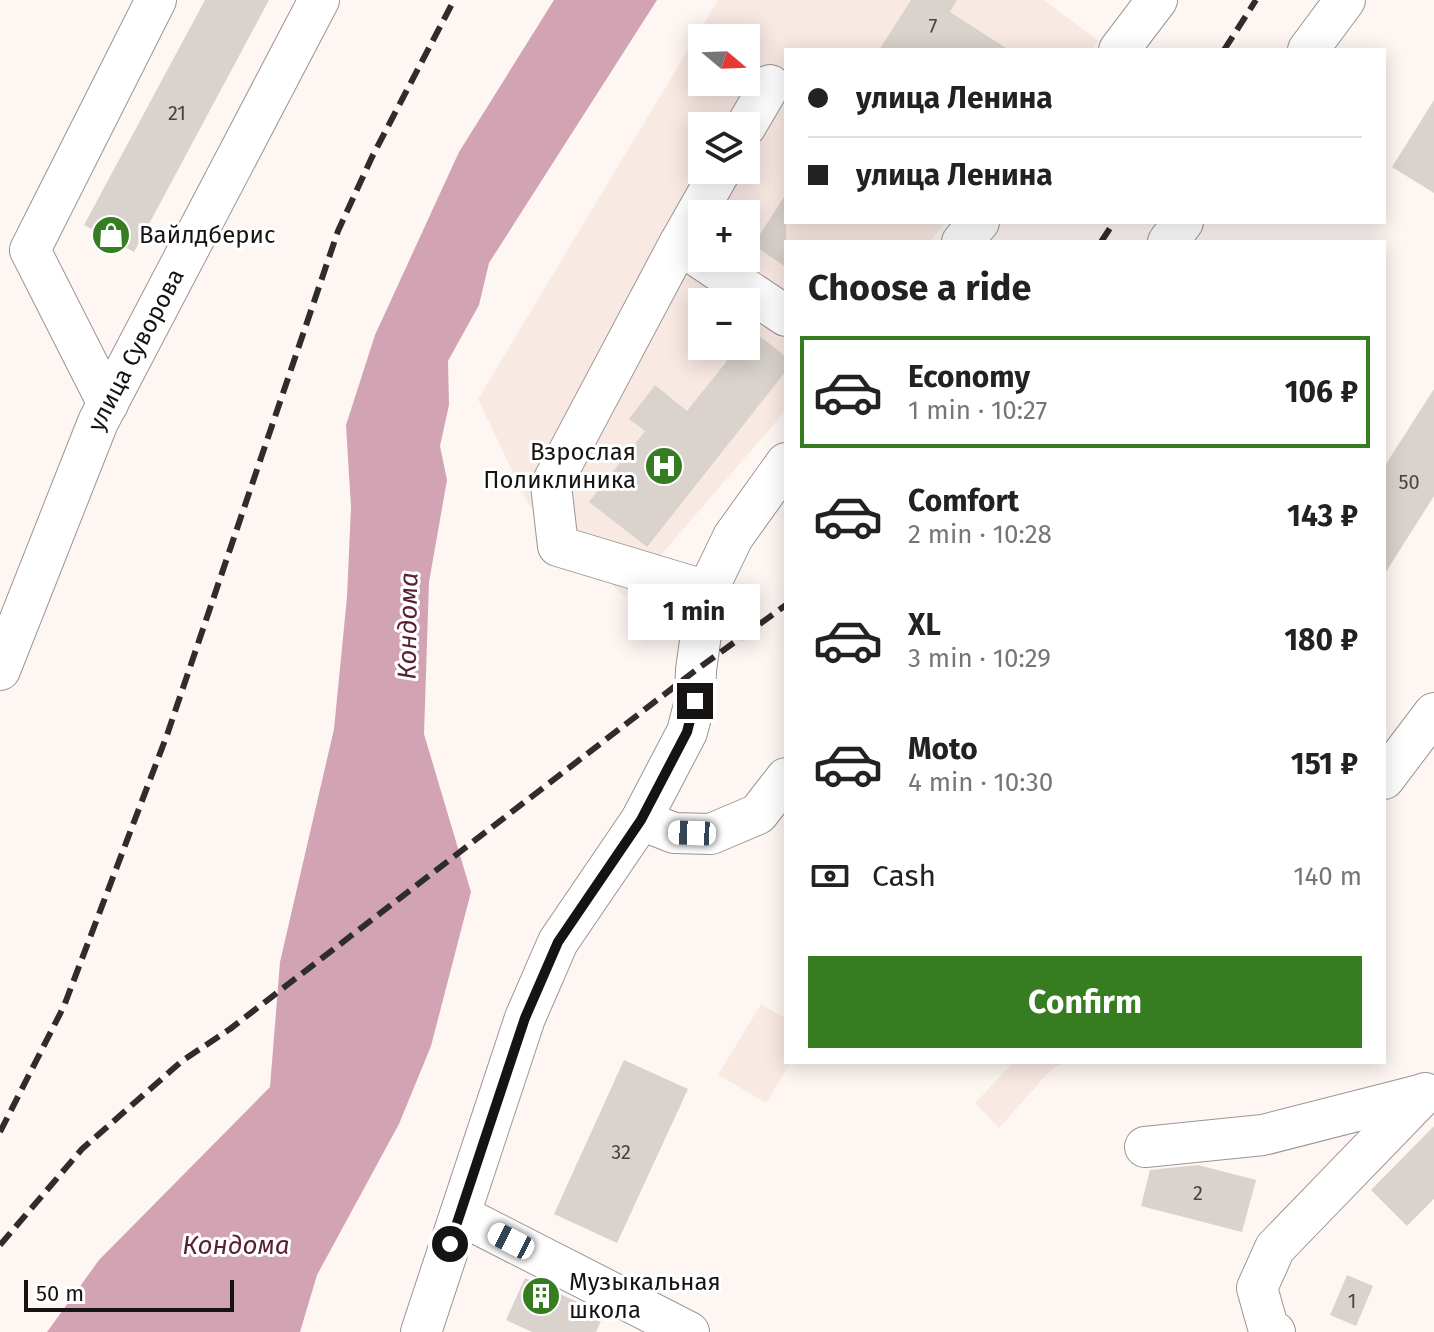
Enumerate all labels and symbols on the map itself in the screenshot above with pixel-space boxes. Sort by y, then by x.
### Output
house number: 7 [929,14,938,38]
north arrow [688,24,760,96]
house number: 21 [168,101,186,125]
shop icon: Вайлдберис [90,214,132,256]
place label: Вайлдберис [139,221,275,249]
street label: улица Суворова [82,264,190,435]
place label: Взрослая Поликлиника [483,438,636,494]
hospital icon: Взрослая Поликлиника [643,445,685,487]
house number: 50 [1398,470,1420,494]
water label: Кондома [392,572,424,680]
callout: 1 min [629,585,761,641]
route end [677,683,713,719]
car [668,820,716,846]
house number: 32 [611,1140,631,1164]
house number: 2 [1193,1181,1203,1205]
car [484,1219,538,1263]
route start [432,1226,468,1262]
water label: Кондома [182,1230,290,1261]
place label: Музыкальная школа [569,1268,721,1324]
building icon: Музыкальная школа [520,1275,562,1317]
scale bar [24,1276,234,1312]
house number: 1 [1348,1289,1356,1313]

